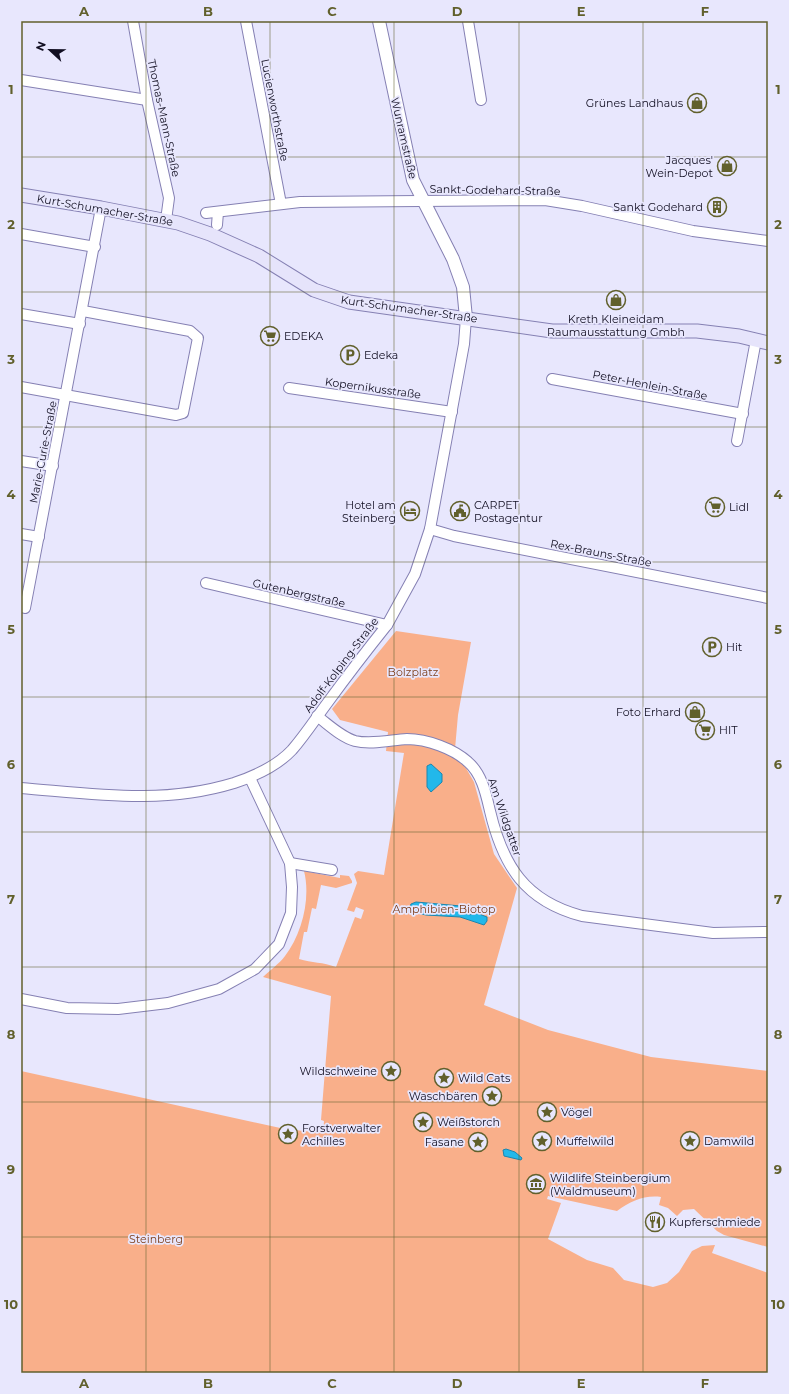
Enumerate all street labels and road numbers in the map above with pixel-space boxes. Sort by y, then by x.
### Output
street label: Thomas-Mann-Straße [145,58,183,178]
street label: Lucienworthstraße [258,58,292,163]
street label: Wunramstraße [388,96,420,180]
street label: Sankt-Godehard-Straße [430,182,561,198]
street label: Kurt-Schumacher-Straße [36,191,175,229]
street label: Kurt-Schumacher-Straße [340,292,479,326]
street label: Peter-Henlein-Straße [591,367,709,403]
street label: Kopernikusstraße [324,374,422,402]
street label: Marie-Curie-Straße [26,399,60,504]
street label: Rex-Brauns-Straße [549,536,653,570]
street label: Gutenbergstraße [251,576,347,611]
street label: Adolf-Kolping-Straße [301,614,382,715]
street label: Am Wildgatter [485,776,525,858]

